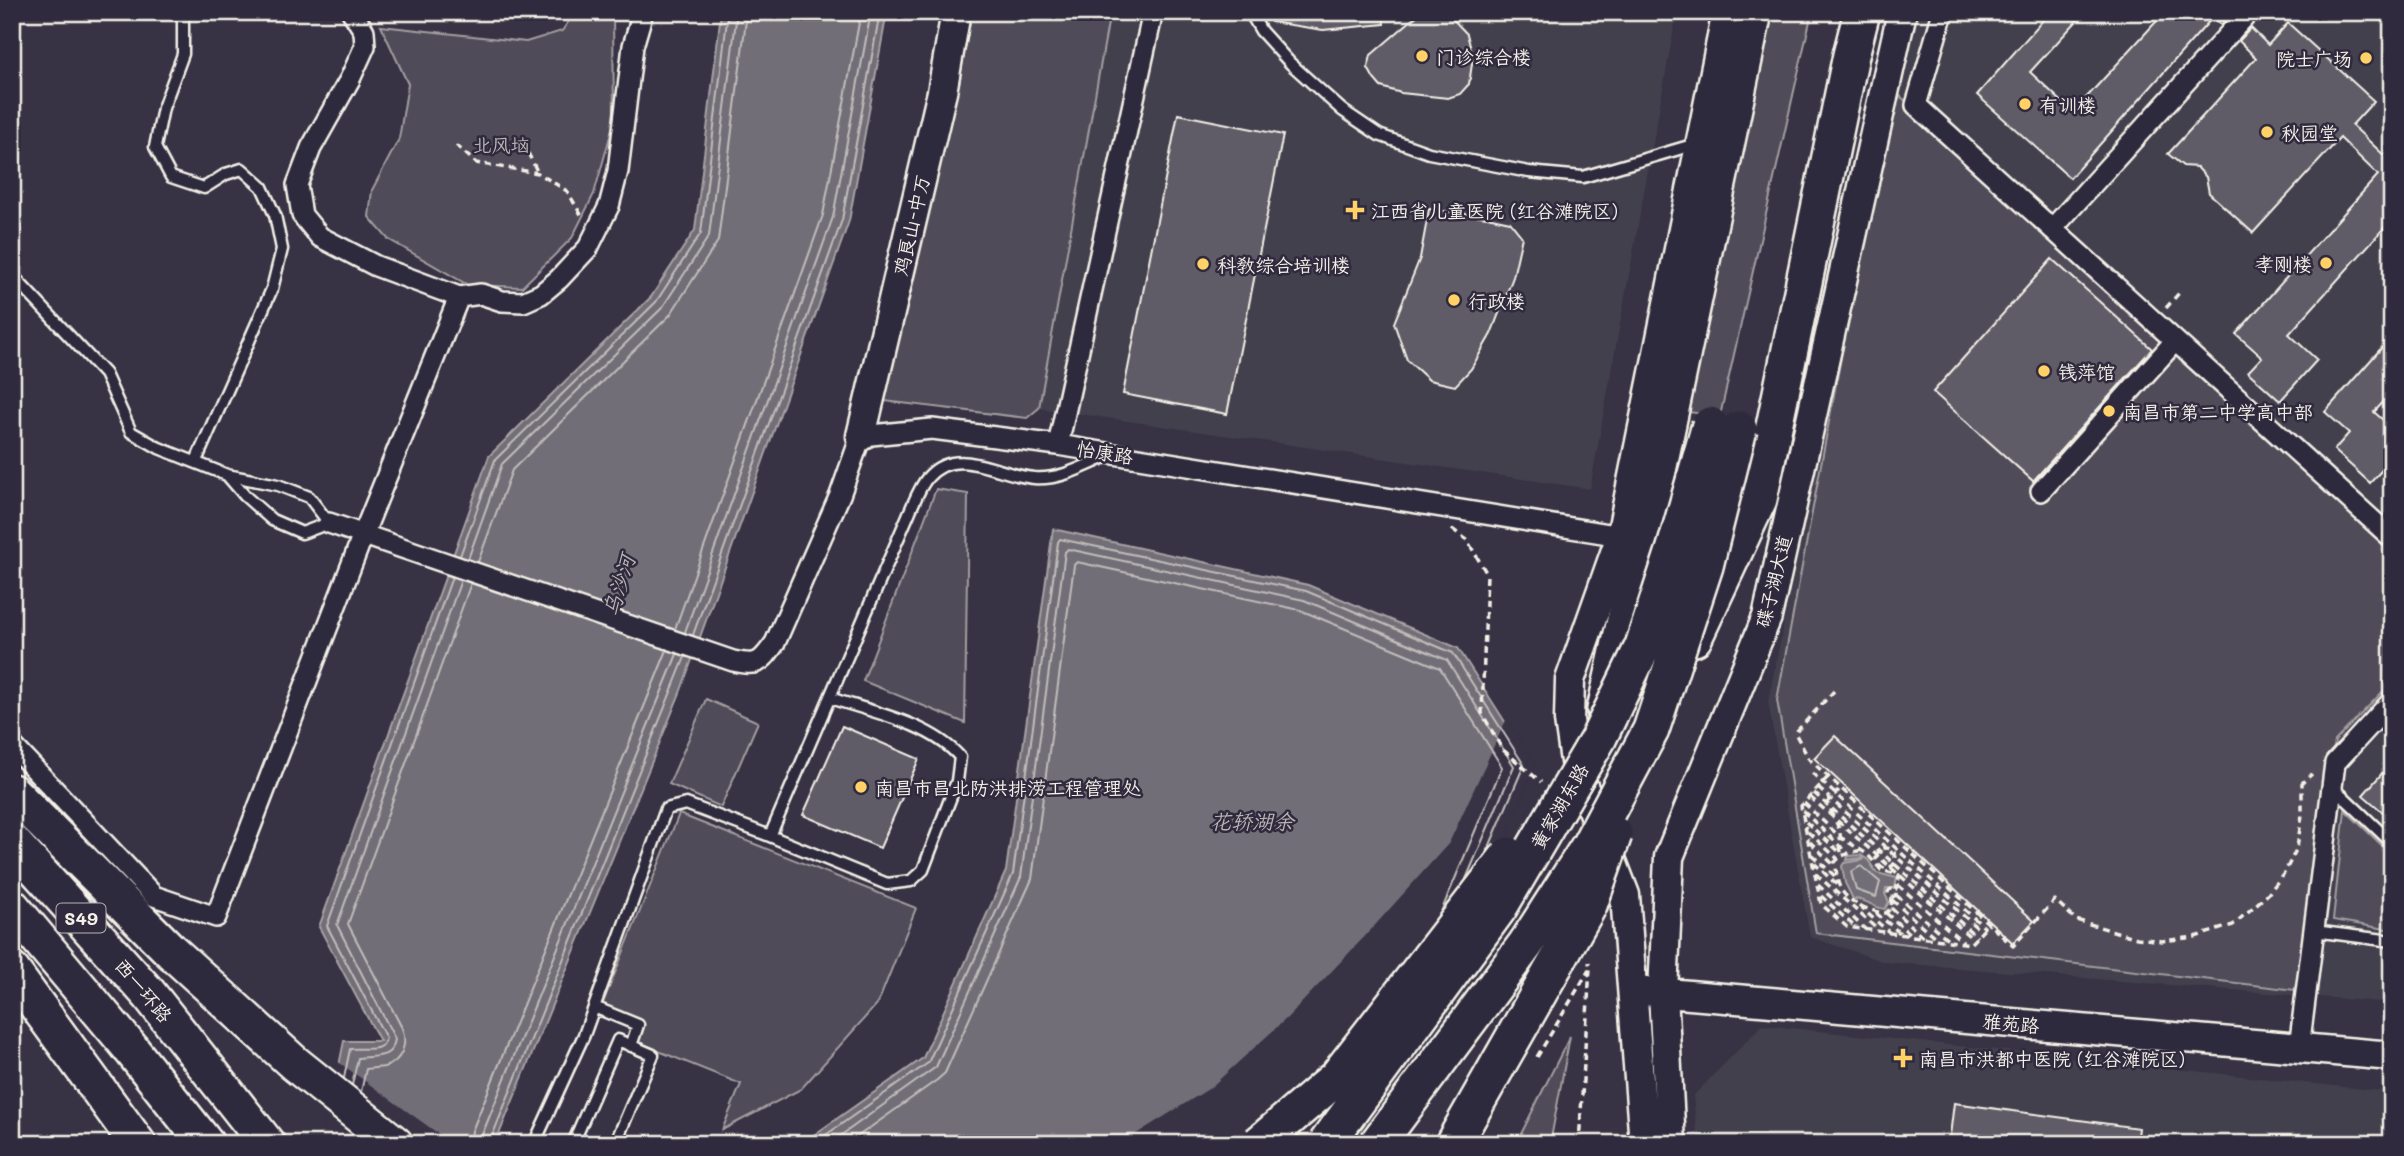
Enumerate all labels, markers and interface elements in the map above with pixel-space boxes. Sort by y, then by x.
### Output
place label: 门诊综合楼 [1436,44,1531,69]
place label: 院士广场 [2276,46,2352,71]
marker: 门诊综合楼 [1414,48,1430,64]
marker: 院士广场 [2358,50,2374,66]
place label: 有训楼 [2039,92,2096,117]
marker: 有训楼 [2017,96,2033,112]
place label: 秋园堂 [2281,120,2338,145]
marker: 秋园堂 [2259,124,2275,140]
park label: 北风垴 [472,132,530,157]
street label: 鸡良山-中万 [887,172,935,278]
place label: 江西省儿童医院 (红谷滩院区) [1371,198,1618,223]
marker: 江西省儿童医院 (红谷滩院区) [1345,200,1365,220]
place label: 孝刚楼 [2255,251,2312,276]
place label: 科教综合培训楼 [1217,252,1350,277]
marker: 孝刚楼 [2318,255,2334,271]
marker: 科教综合培训楼 [1195,256,1211,272]
place label: 行政楼 [1468,288,1525,313]
marker: 行政楼 [1446,292,1462,308]
place label: 钱萍馆 [2058,359,2115,384]
marker: 钱萍馆 [2036,363,2052,379]
place label: 南昌市第二中学高中部 [2123,399,2313,424]
marker: 南昌市第二中学高中部 [2101,403,2117,419]
street label: 怡康路 [1075,435,1135,469]
street label: 碟子湖大道 [1749,532,1797,630]
water label: 乌沙河 [596,548,641,619]
street label: 黄家湖东路 [1524,759,1594,853]
place label: 南昌市昌北防洪排涝工程管理处 [875,775,1141,800]
marker: 南昌市昌北防洪排涝工程管理处 [853,779,869,795]
water label: 花轿湖余 [1210,807,1296,834]
road number: S49 [56,903,106,932]
street label: 西一环路 [110,953,178,1027]
street label: 雅苑路 [1982,1008,2040,1038]
place label: 南昌市洪都中医院 (红谷滩院区) [1919,1046,2185,1071]
marker: 南昌市洪都中医院 (红谷滩院区) [1893,1048,1913,1068]

